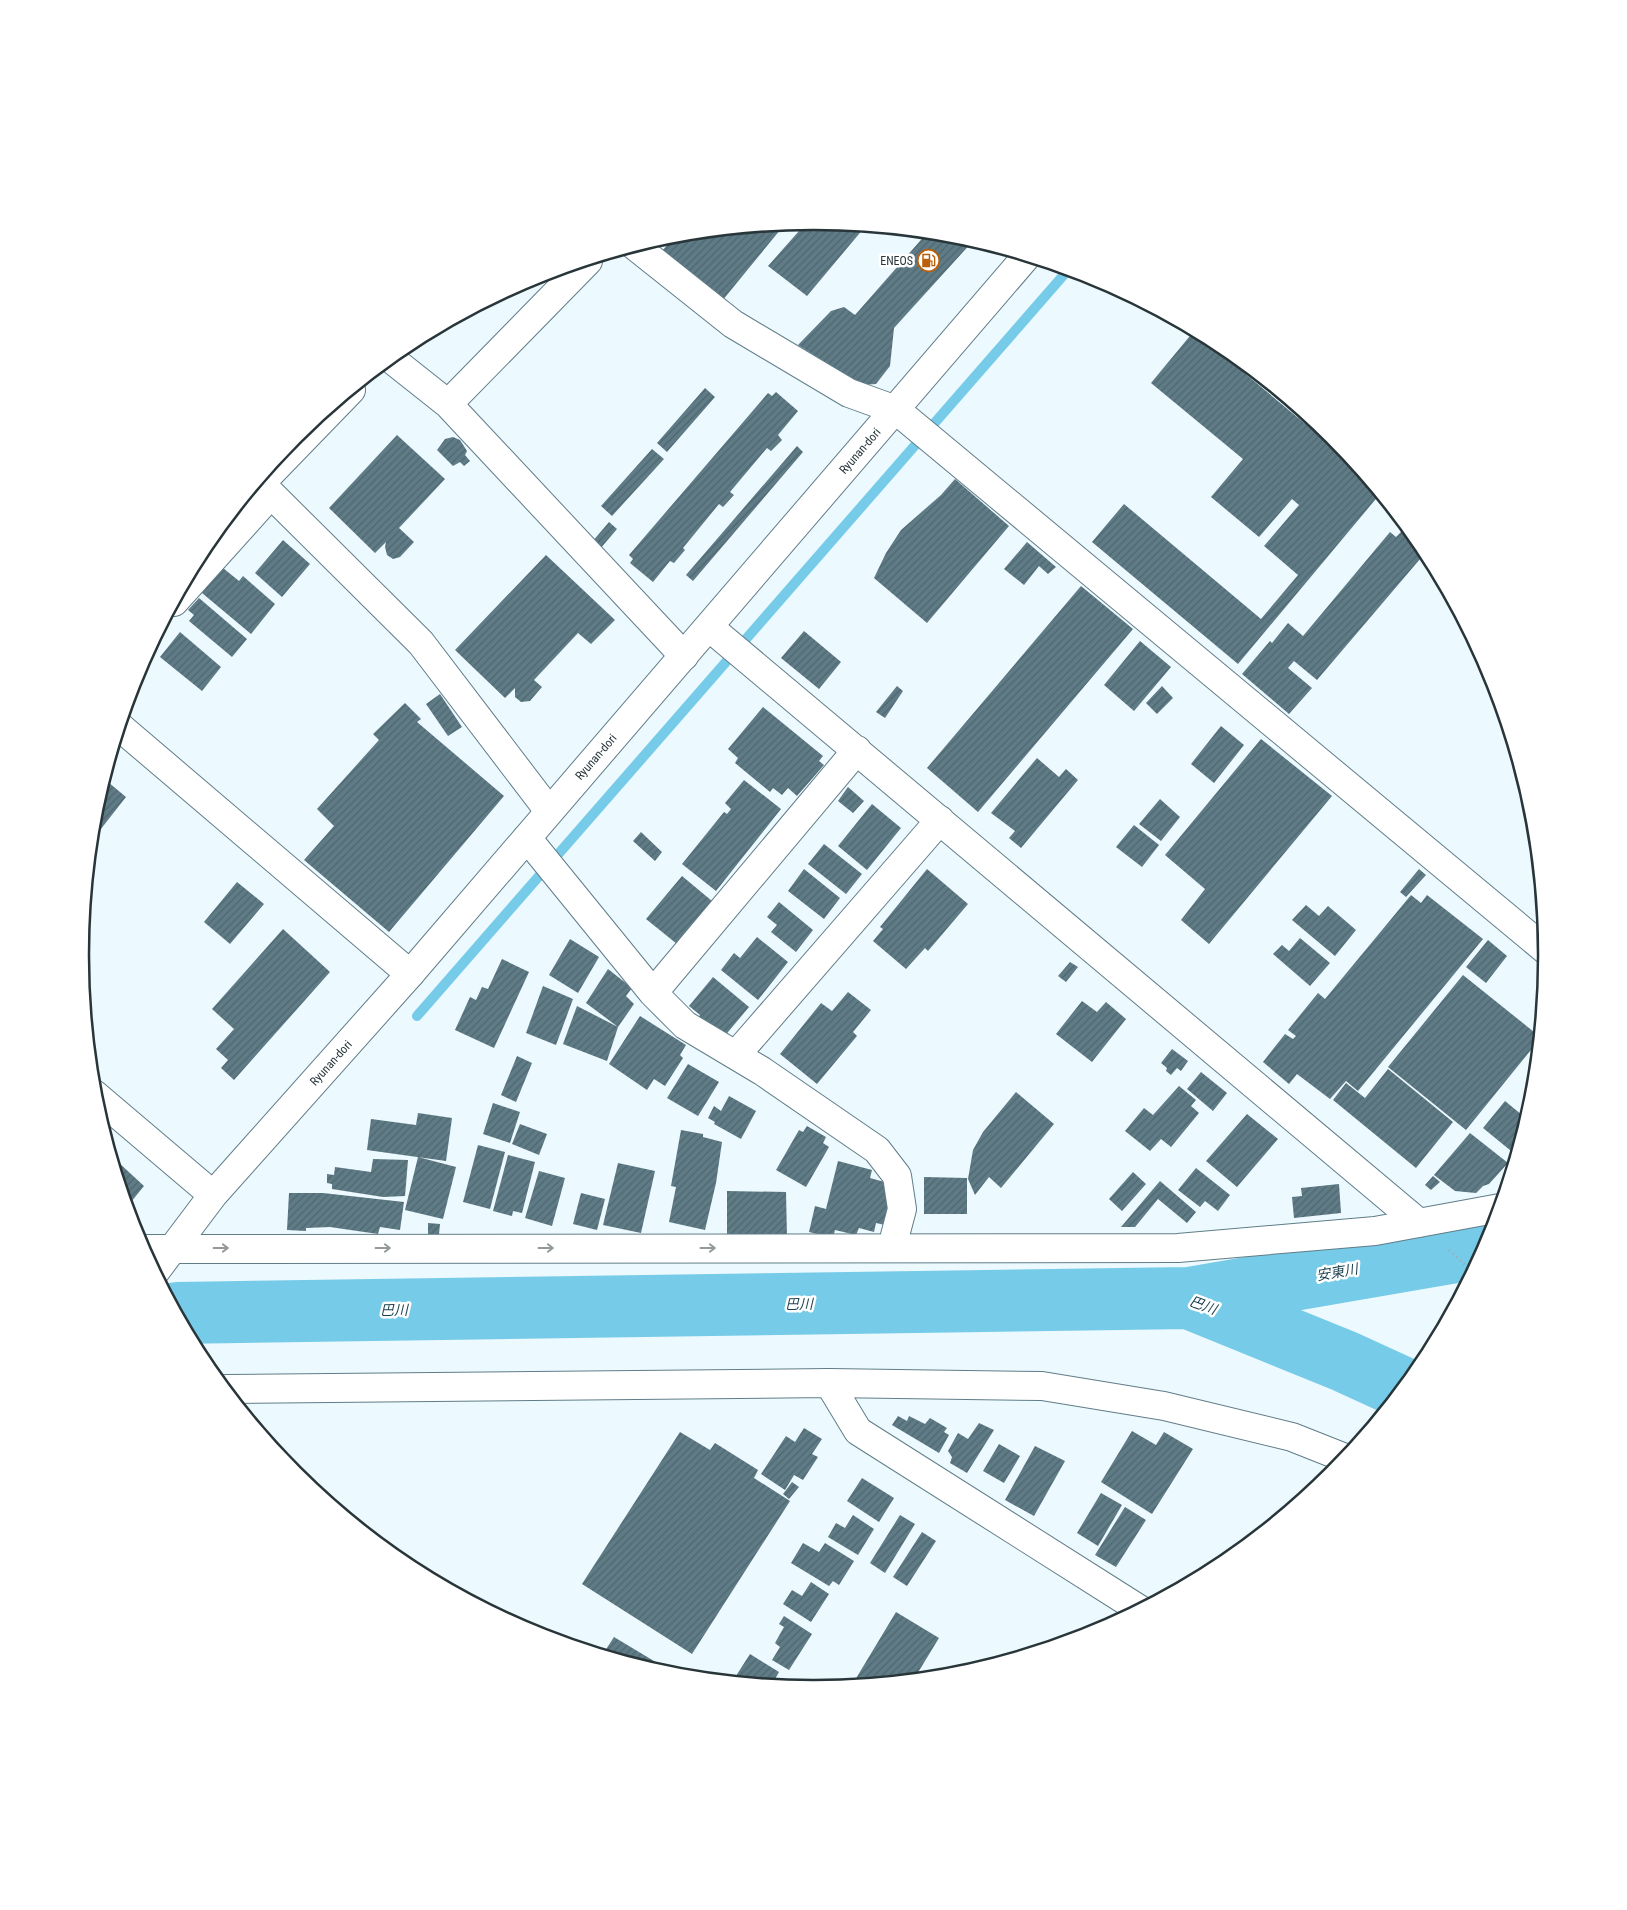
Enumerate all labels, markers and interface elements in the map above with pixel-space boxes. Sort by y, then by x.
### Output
fuel station icon: ENEOS [917,249,941,273]
place label: ENEOS [880,254,913,268]
street label: Ryunan-dori [836,425,884,477]
street label: Ryunan-dori [572,731,620,783]
street label: Ryunan-dori [307,1038,355,1088]
one-way arrow [212,1243,229,1253]
one-way arrow [375,1243,391,1253]
one-way arrow [538,1243,554,1253]
one-way arrow [700,1243,716,1253]
water label: 安東川 [1315,1260,1361,1284]
water label: 巴川 [1187,1293,1221,1318]
water label: 巴川 [785,1296,815,1312]
water label: 巴川 [380,1302,410,1318]

